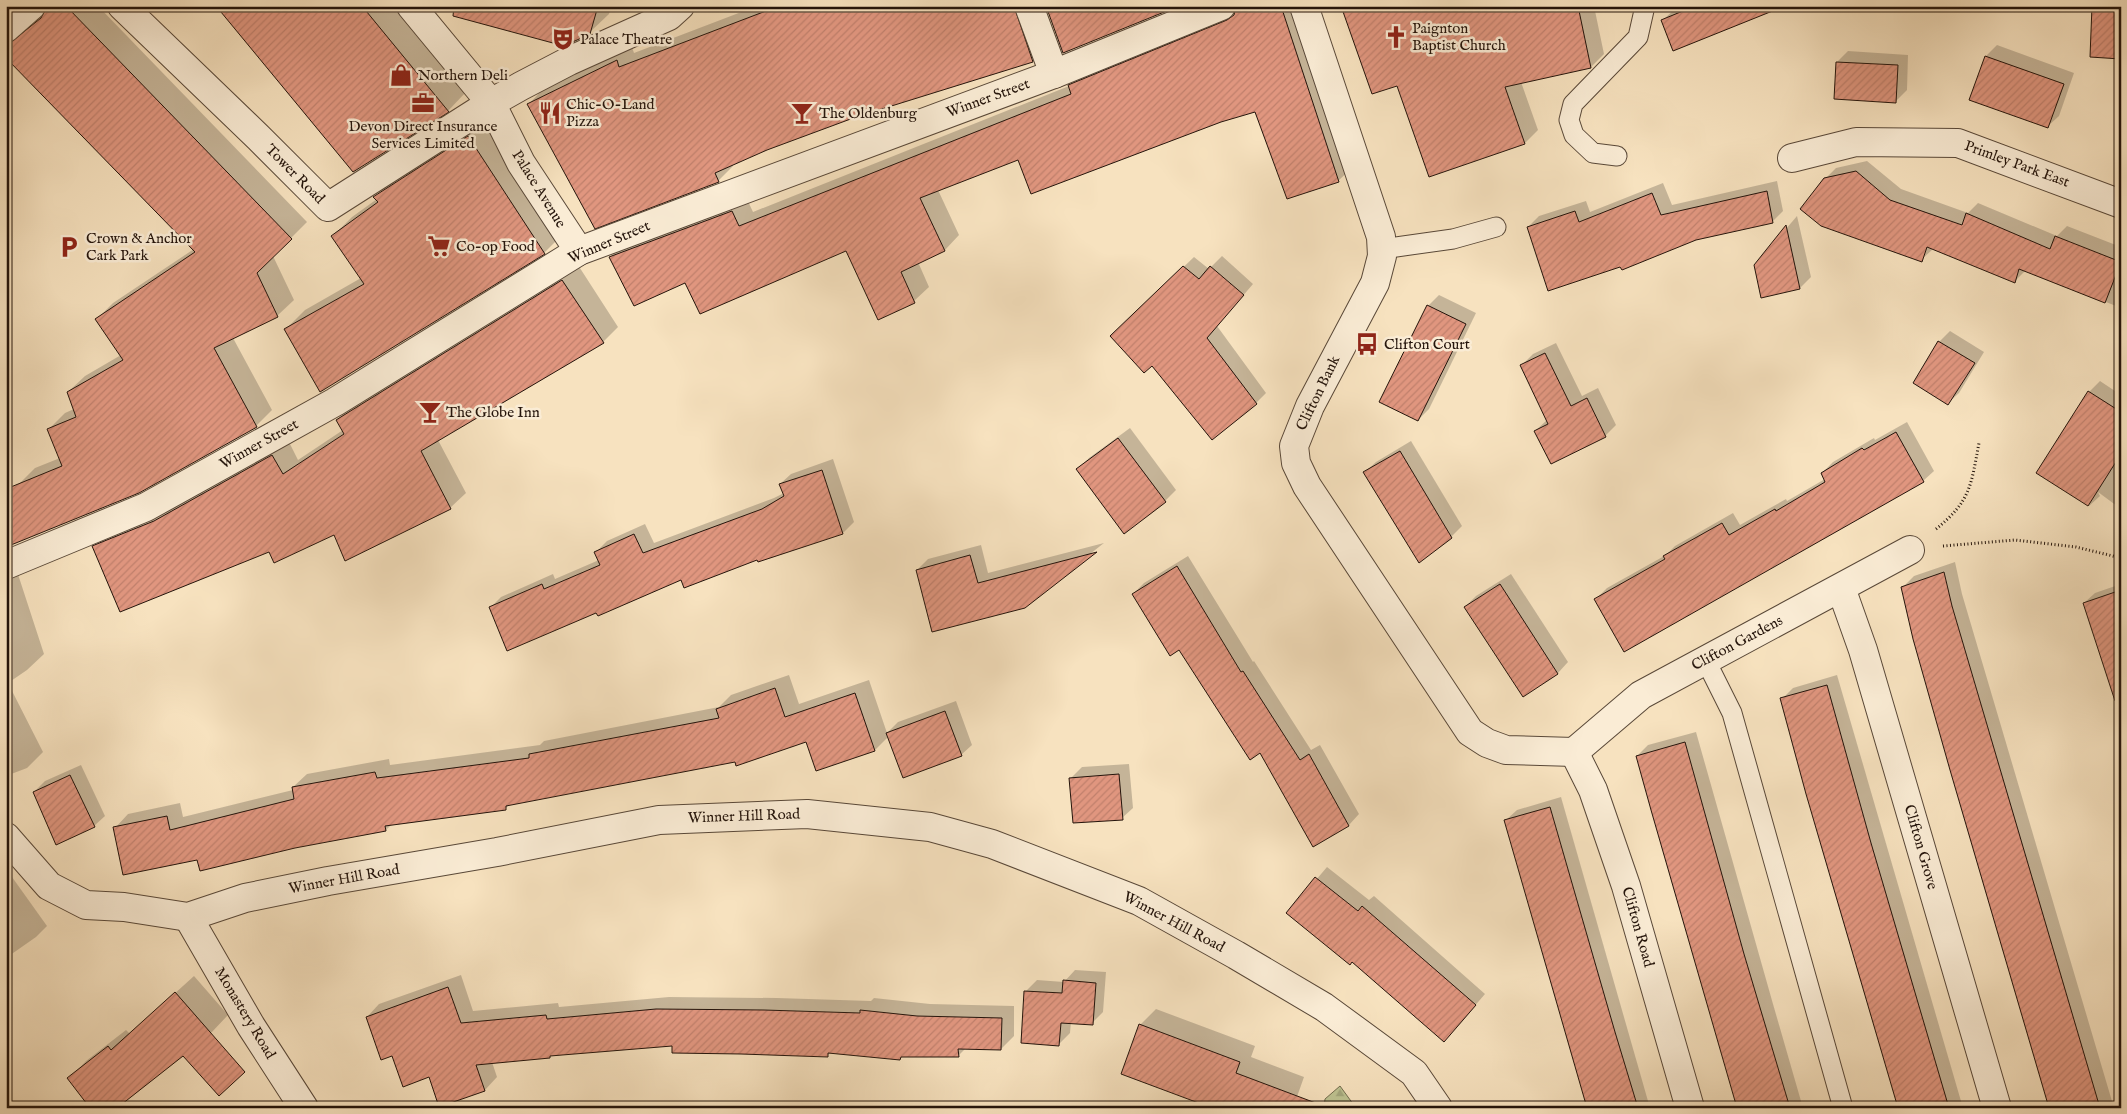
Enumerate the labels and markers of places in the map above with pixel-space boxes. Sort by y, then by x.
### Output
place label: Paignton Baptist Church [1412,19,1506,55]
church icon: Paignton Baptist Church [1383,24,1409,50]
theatre icon: Palace Theatre [550,26,576,52]
place label: Palace Theatre [580,30,672,49]
shop icon: Northern Deli [388,62,414,88]
place label: Northern Deli [418,66,508,85]
office icon: Devon Direct Insurance Services Limited [410,90,436,116]
place label: Chic-O-Land Pizza [566,95,656,131]
restaurant icon: Chic-O-Land Pizza [537,100,563,126]
bar icon: The Oldenburg [789,100,815,126]
place label: The Oldenburg [819,104,918,123]
place label: Devon Direct Insurance Services Limited [349,117,498,153]
place label: Crown & Anchor Cark Park [86,229,192,265]
supermarket icon: Co-op Food [426,233,452,259]
parking icon: Crown & Anchor Cark Park [56,234,82,260]
place label: Co-op Food [456,237,536,256]
bus stop icon: Clifton Court [1354,331,1380,357]
place label: Clifton Court [1384,335,1470,354]
bar icon: The Globe Inn [417,399,443,425]
place label: The Globe Inn [446,403,540,422]

